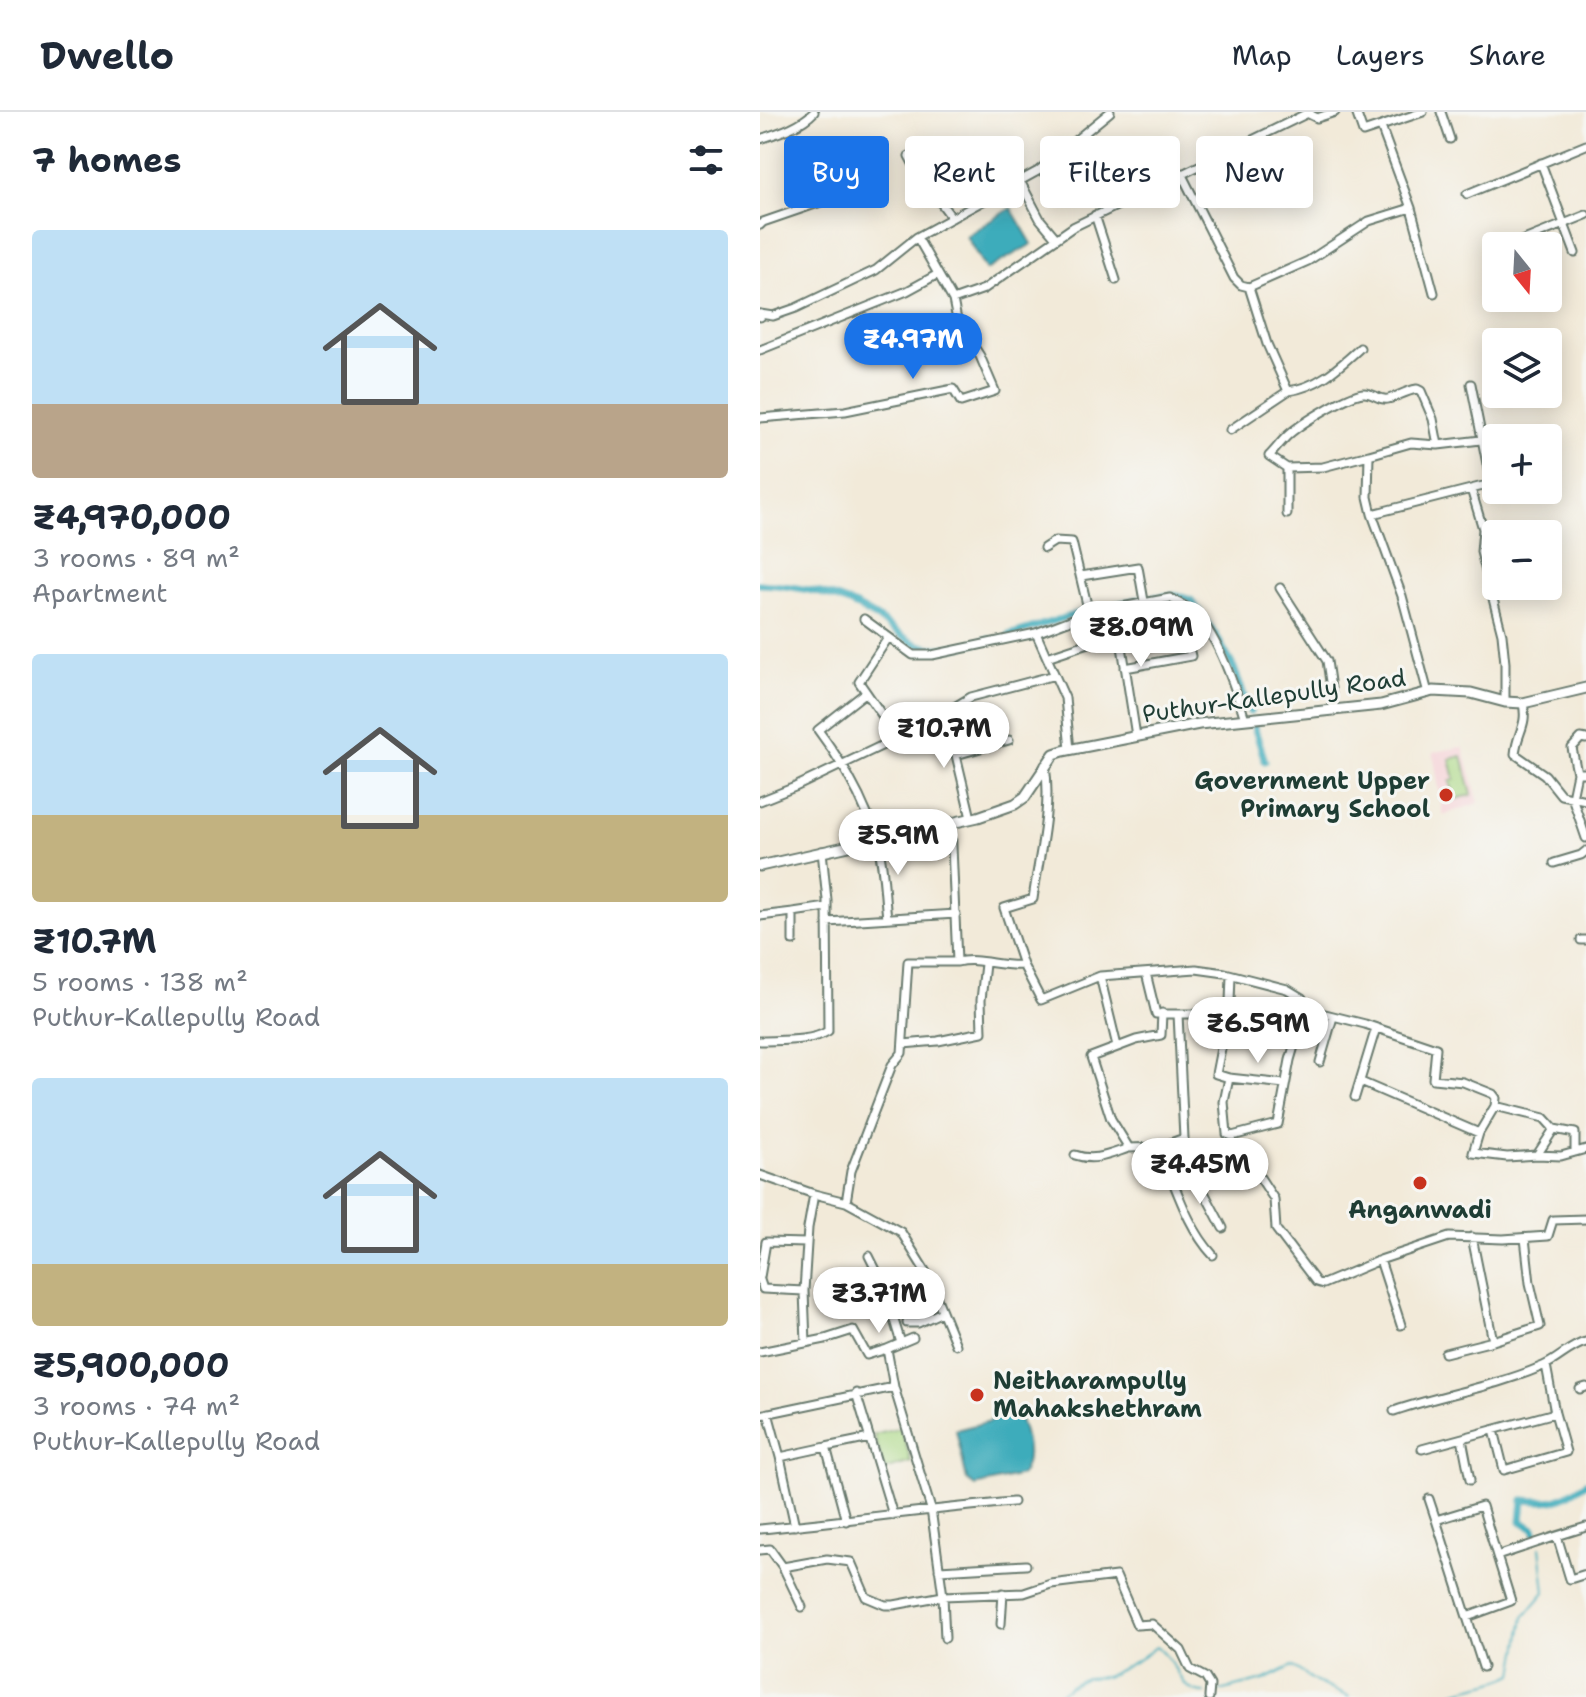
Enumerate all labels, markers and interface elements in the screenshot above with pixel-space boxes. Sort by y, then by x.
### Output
text: Dwello [40,30,174,81]
text: Map [1232,36,1292,74]
text: Layers [1336,36,1425,74]
text: Share [1469,36,1546,74]
chip: Buy [784,136,889,208]
chip: Rent [905,136,1024,208]
chip: Filters [1040,136,1180,208]
chip: New [1196,136,1313,208]
text: 7 homes [32,137,181,183]
icon: filters [684,138,728,182]
north arrow [1482,232,1562,312]
map controls [1482,232,1562,600]
icon: home [308,282,452,426]
pin: ₹4.97M [848,313,978,381]
text: ₹4.97M [862,321,964,356]
button: layers [1482,328,1562,408]
button: + [1482,424,1562,504]
text: ₹4,970,000 [32,494,231,540]
button: − [1482,520,1562,600]
text: 3 rooms · 89 m² [32,540,240,575]
text: Apartment [32,575,168,610]
pin: ₹8.09M [1076,601,1206,669]
text: ₹8.09M [1088,609,1194,644]
street label: Puthur-Kallepully Road [1140,662,1408,730]
pin: ₹10.7M [879,702,1009,770]
icon: home [308,706,452,850]
text: ₹10.7M [896,710,992,745]
place label: Government Upper Primary School [1194,765,1430,825]
marker: Government Upper Primary School [1437,786,1455,804]
pin: ₹5.9M [842,809,954,877]
text: ₹5.9M [857,817,939,852]
text: ₹10.7M [32,918,157,964]
text: 5 rooms · 138 m² [32,964,248,999]
pin: ₹6.59M [1193,997,1323,1065]
text: Puthur-Kallepully Road [32,999,320,1034]
text: ₹6.59M [1206,1005,1310,1040]
icon: home [308,1130,452,1274]
pin: ₹4.45M [1135,1138,1265,1206]
text: ₹4.45M [1149,1146,1251,1181]
marker: Anganwadi [1411,1174,1429,1192]
place label: Anganwadi [1348,1194,1492,1226]
pin: ₹3.71M [814,1267,944,1335]
text: ₹3.71M [831,1275,927,1310]
text: ₹5,900,000 [32,1342,230,1388]
place label: Neitharampully Mahakshethram [993,1365,1202,1425]
marker: Neitharampully Mahakshethram [968,1386,986,1404]
text: 3 rooms · 74 m² [32,1388,240,1423]
text: Puthur-Kallepully Road [32,1423,320,1458]

